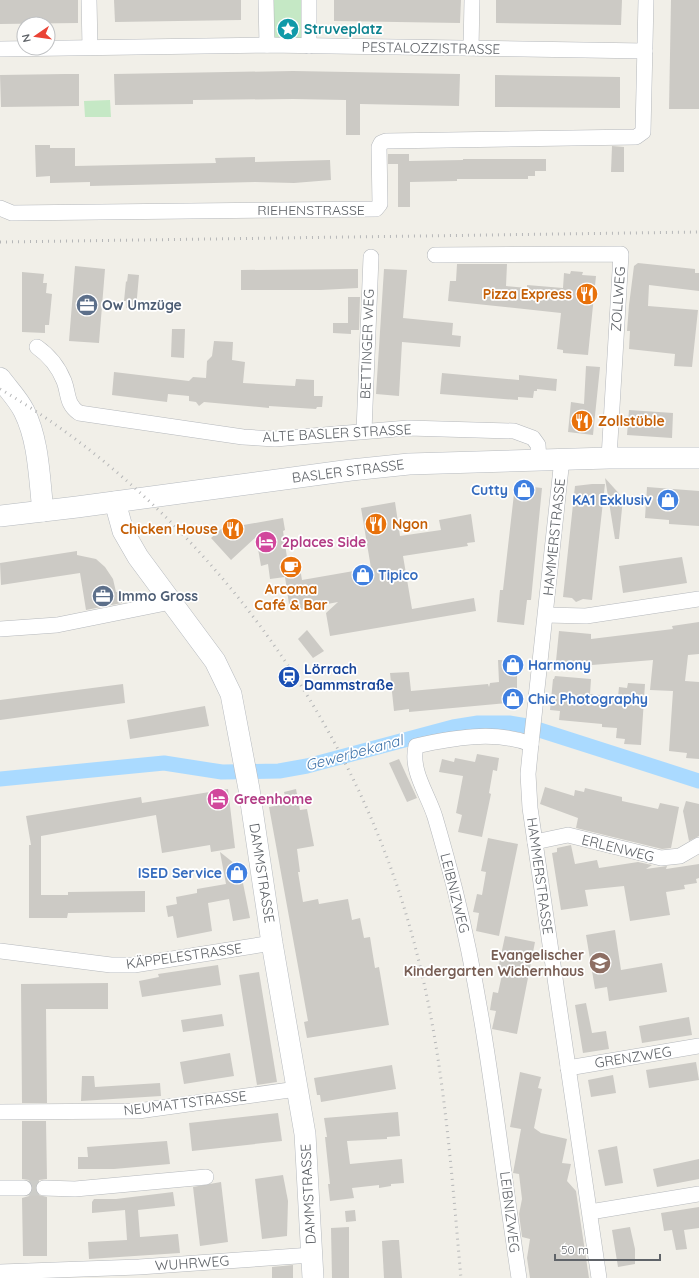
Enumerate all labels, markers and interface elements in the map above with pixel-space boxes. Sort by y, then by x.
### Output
north arrow [16,16,56,56]
place icon: Struveplatz [275,16,301,42]
place label: Struveplatz [304,20,383,38]
text: N [19,33,34,44]
street label: PESTALOZZISTRASSE [361,38,501,58]
street label: RIEHENSTRASSE [257,201,365,219]
street label: ZOLLWEG [607,266,629,332]
restaurant icon: Pizza Express [574,281,600,307]
place label: Pizza Express [483,285,572,303]
street label: BETTINGER WEG [356,289,378,399]
office icon: Ow Umzüge [74,292,100,318]
place label: Ow Umzüge [102,296,182,314]
restaurant icon: Zollstüble [569,408,595,434]
place label: Zollstüble [598,412,665,430]
street label: ALTE BASLER STRASSE [262,420,412,446]
street label: BASLER STRASSE [291,455,405,487]
shop icon: Cutty [511,477,537,503]
street label: HAMMERSTRASSE [539,477,569,597]
place label: Cutty [471,481,508,499]
shop icon: KA1 Exklusiv [655,487,681,513]
place label: KA1 Exklusiv [572,491,652,509]
restaurant icon: Ngon [363,511,389,537]
place label: Ngon [392,515,428,533]
restaurant icon: Chicken House [220,516,246,542]
place label: Chicken House [120,520,218,538]
hotel icon: 2places Side [253,529,279,555]
place label: 2places Side [282,533,366,551]
cafe icon: Arcoma Café & Bar [278,554,304,580]
shop icon: Tipico [350,562,376,588]
place label: Tipico [378,566,418,584]
place label: Arcoma Café & Bar [254,580,328,614]
office icon: Immo Gross [90,583,116,609]
place label: Immo Gross [118,587,198,605]
shop icon: Harmony [500,652,526,678]
place label: Harmony [528,656,591,674]
place label: Lörrach Dammstraße [304,660,393,694]
station icon: Lörrach Dammstraße [276,664,302,690]
shop icon: Chic Photography [500,686,526,712]
place label: Chic Photography [528,690,648,708]
water label: Gewerbekanal [303,730,406,775]
hotel icon: Greenhome [205,786,231,812]
place label: Greenhome [234,790,312,808]
street label: HAMMERSTRASSE [523,816,557,936]
street label: DAMMSTRASSE [245,822,279,924]
street label: ERLENWEG [580,830,656,866]
street label: LEIBNIZWEG [436,851,474,935]
shop icon: ISED Service [224,860,250,886]
place label: ISED Service [138,864,222,882]
street label: KÄPPELESTRASSE [125,939,243,973]
place label: Evangelischer Kindergarten Wichernhaus [404,946,584,980]
school or university icon: Evangelischer Kindergarten Wichernhaus [587,950,613,976]
street label: GRENZWEG [593,1042,673,1072]
street label: NEUMATTSTRASSE [122,1087,248,1119]
street label: DAMMSTRASSE [296,1143,320,1245]
street label: LEIBNIZWEG [496,1170,524,1254]
scale bar [555,1236,660,1262]
text: 50 m [561,1242,589,1257]
street label: WUHRWEG [154,1251,230,1275]

